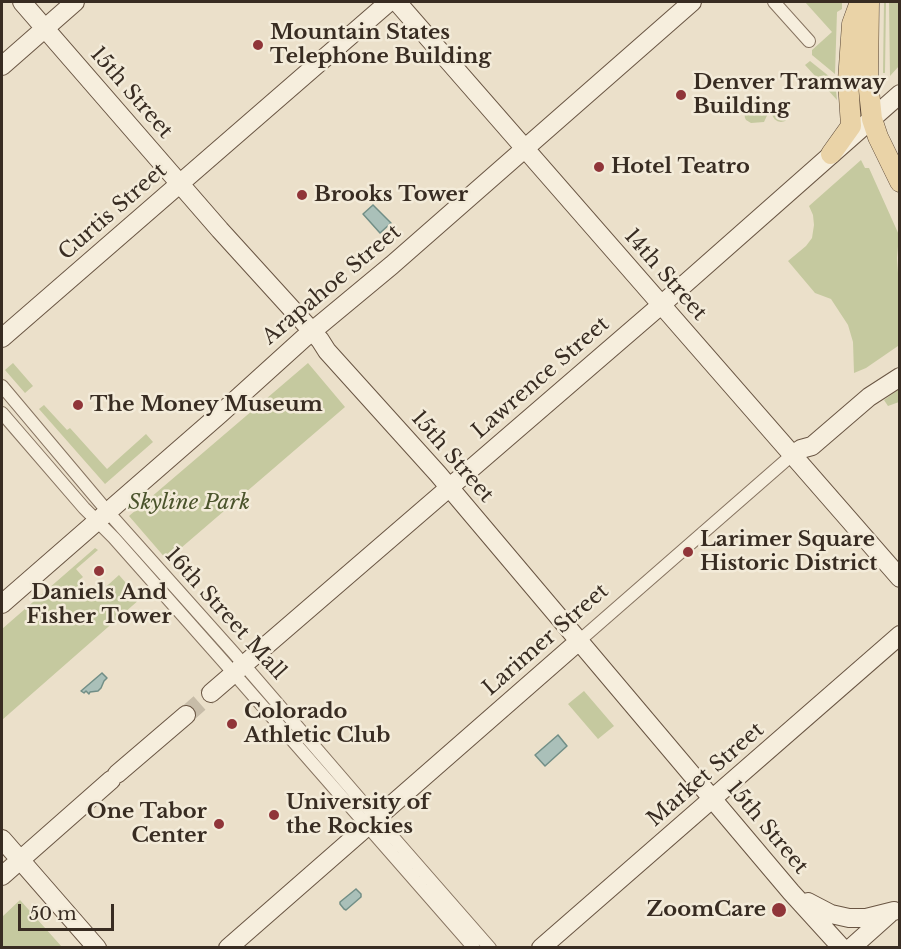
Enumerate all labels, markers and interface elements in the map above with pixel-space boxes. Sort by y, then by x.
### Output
place label: Mountain States Telephone Building [270,20,491,70]
marker: Mountain States Telephone Building [251,38,265,52]
street label: 15th Street [84,42,178,144]
place label: Denver Tramway Building [693,70,886,120]
marker: Denver Tramway Building [674,88,688,102]
place label: Hotel Teatro [611,154,750,180]
street label: Curtis Street [54,158,172,266]
marker: Hotel Teatro [592,160,606,174]
place label: Brooks Tower [314,182,468,208]
marker: Brooks Tower [295,188,309,202]
street label: Arapahoe Street [258,220,406,350]
street label: 14th Street [618,224,712,326]
street label: Lawrence Street [467,312,615,444]
place label: The Money Museum [90,392,323,418]
marker: The Money Museum [71,398,85,412]
street label: 15th Street [405,406,499,508]
park label: Skyline Park [128,490,250,516]
place label: Larimer Square Historic District [700,527,877,577]
street label: 16th Street Mall [159,543,291,685]
marker: Larimer Square Historic District [681,545,695,559]
marker: Daniels And Fisher Tower [92,564,106,578]
street label: Larimer Street [478,579,614,701]
place label: Daniels And Fisher Tower [26,580,172,630]
place label: Colorado Athletic Club [244,699,390,749]
marker: Colorado Athletic Club [225,717,239,731]
street label: Market Street [643,718,769,832]
street label: 15th Street [721,777,813,879]
place label: University of the Rockies [286,790,430,840]
place label: One Tabor Center [87,799,207,849]
marker: University of the Rockies [267,808,281,822]
marker: One Tabor Center [212,817,226,831]
scale bar [21,892,117,930]
place label: ZoomCare [647,897,766,923]
marker: ZoomCare [770,901,788,919]
text: 50 m [29,903,77,925]

